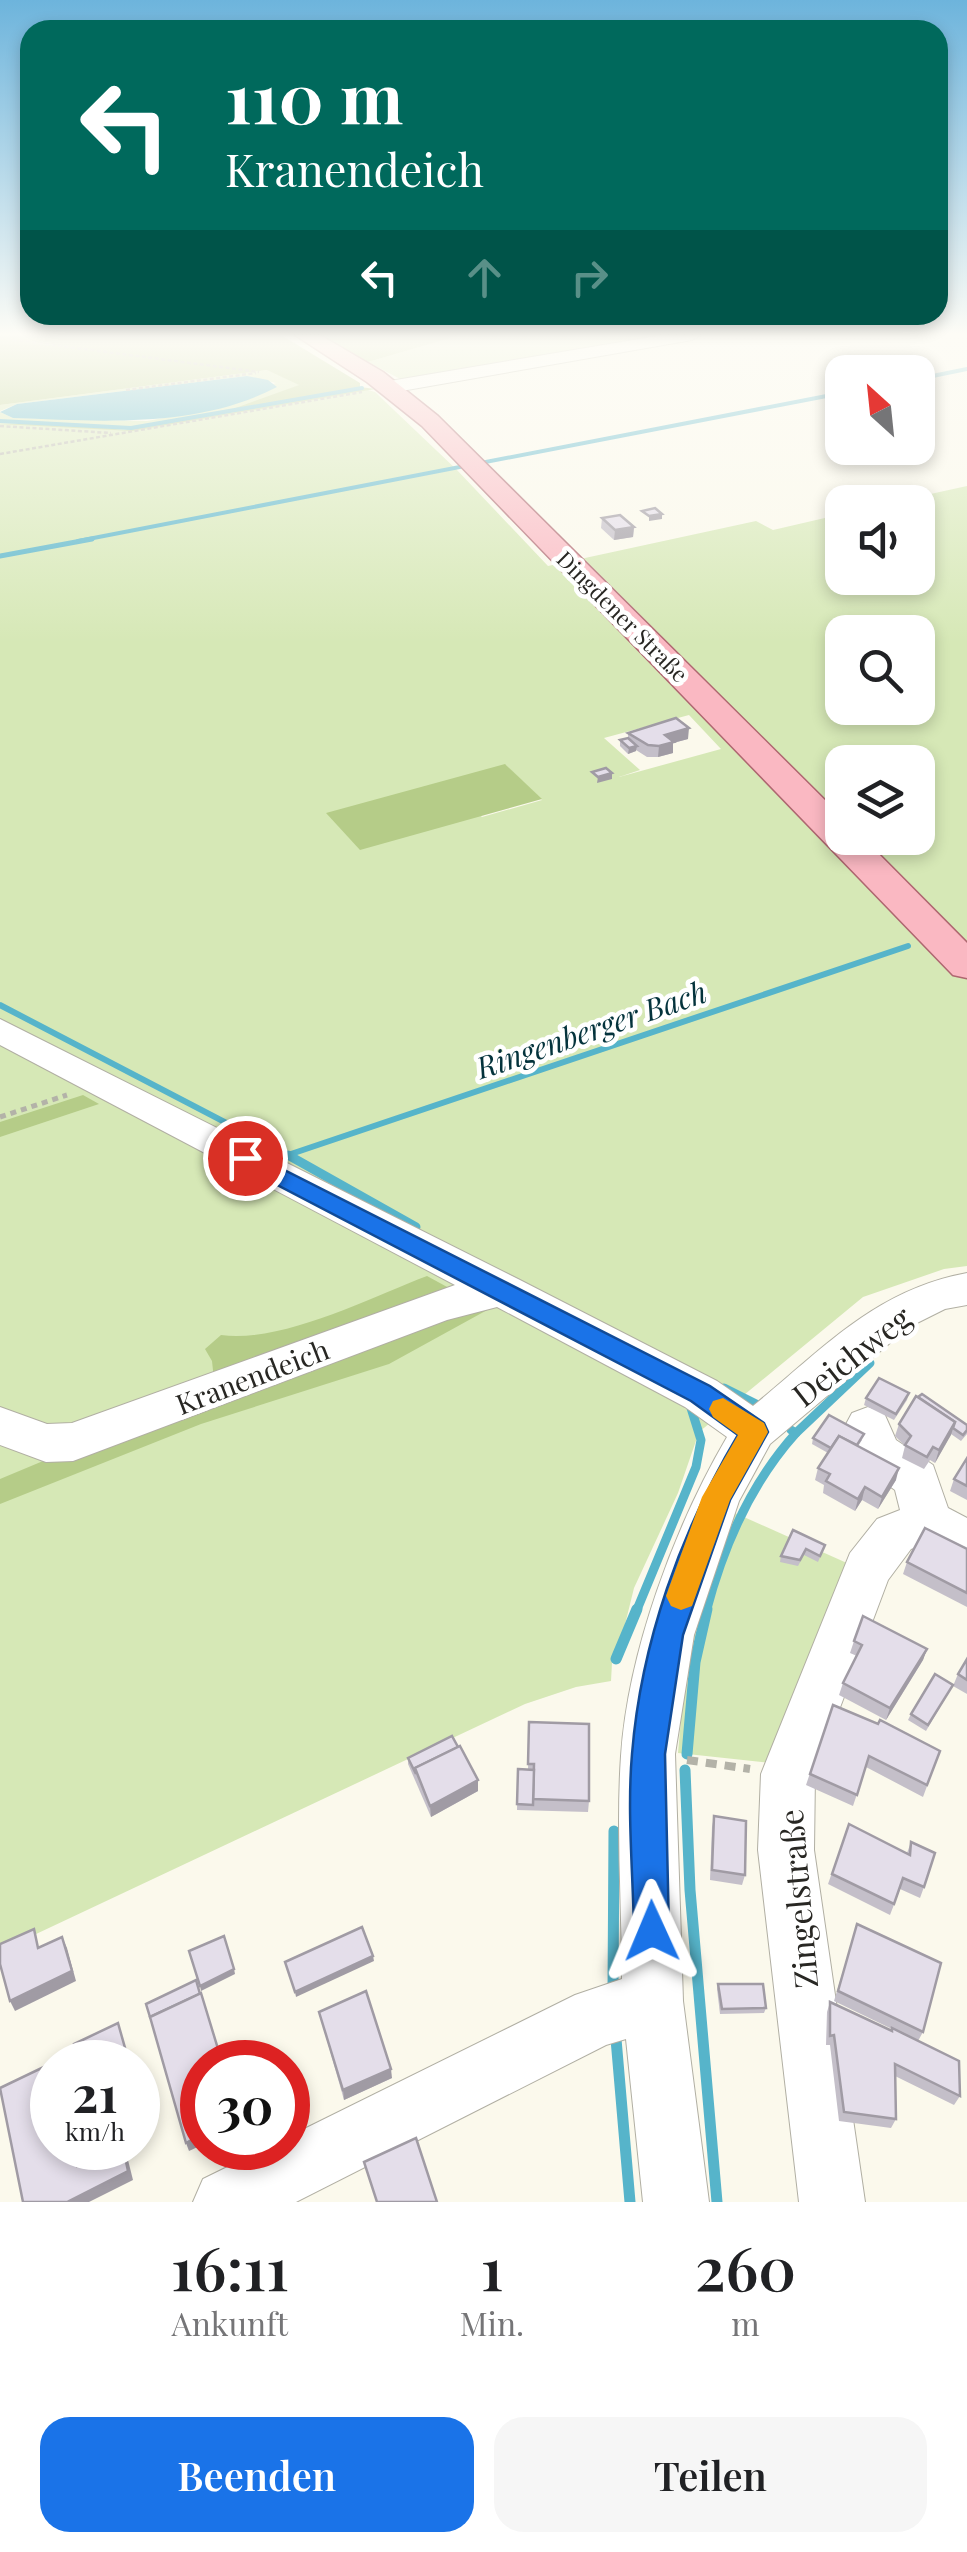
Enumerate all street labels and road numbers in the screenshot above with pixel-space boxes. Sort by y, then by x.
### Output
street label: Dingdener Straße [551,544,695,688]
street label: Deichweg [783,1295,920,1415]
street label: Kranendeich [170,1330,334,1422]
street label: Zingelstraße [768,1808,826,1990]

